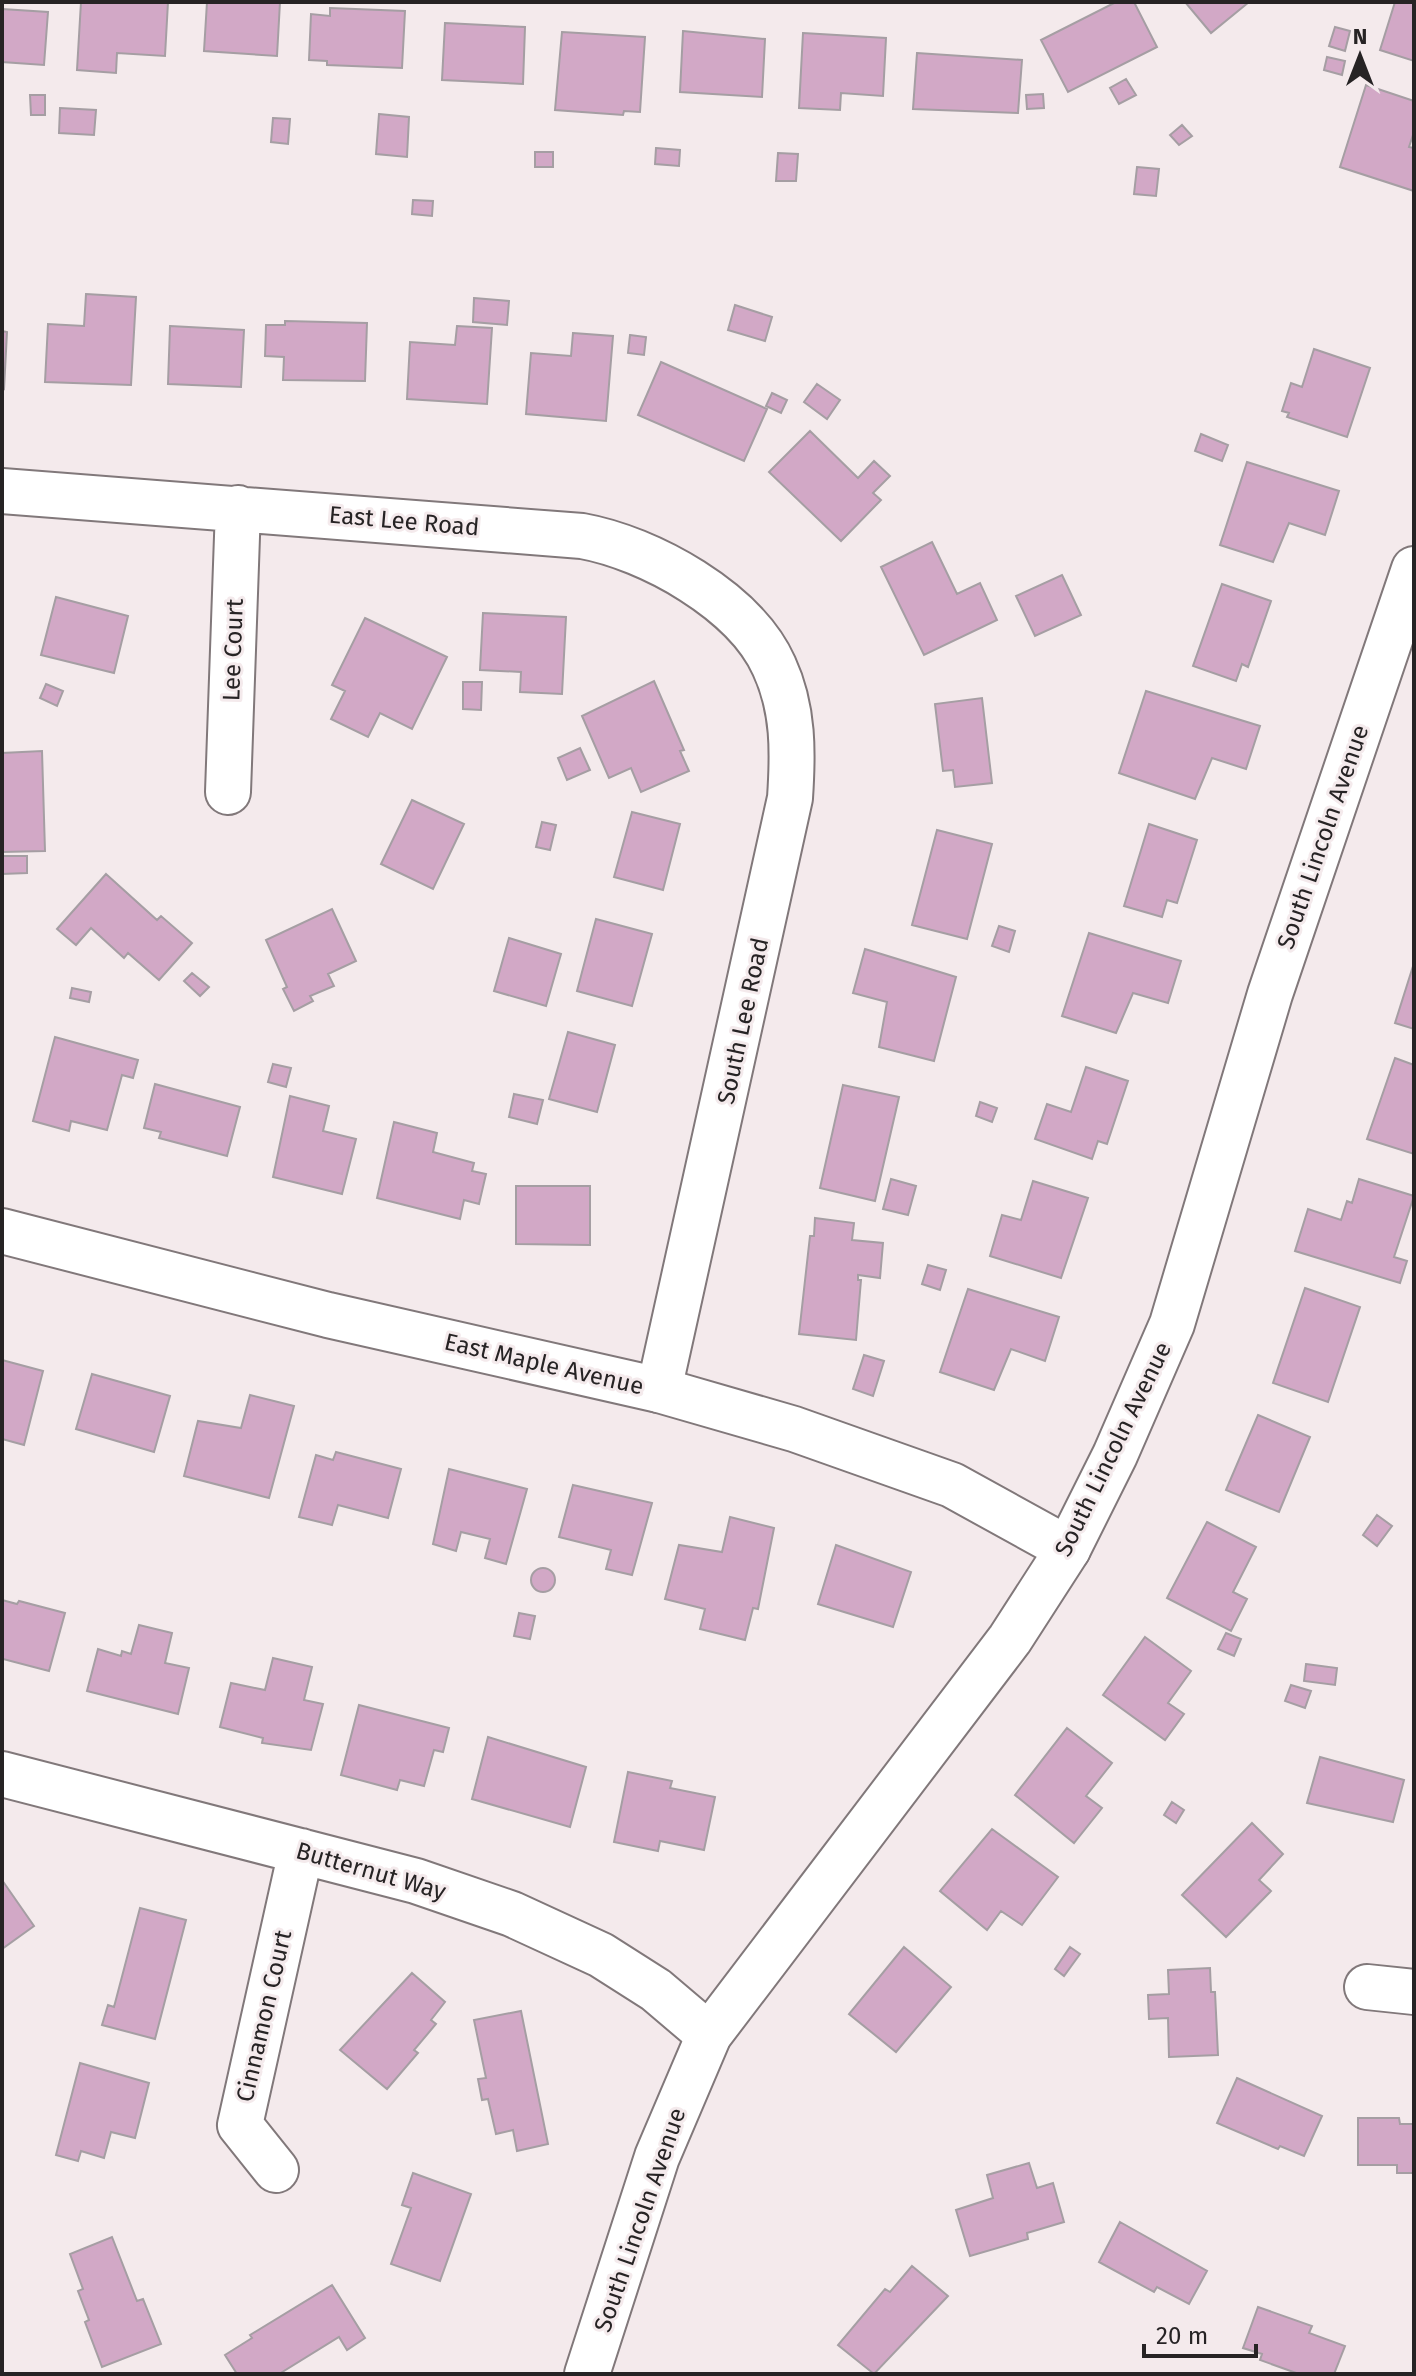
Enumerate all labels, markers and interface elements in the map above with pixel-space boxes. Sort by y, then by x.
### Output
north arrow [1320,16,1400,96]
text: N [1353,23,1367,50]
street label: East Lee Road [328,500,480,542]
street label: Lee Court [217,598,249,702]
street label: South Lincoln Avenue [1271,721,1375,953]
street label: South Lee Road [712,935,774,1107]
street label: East Maple Avenue [442,1327,646,1401]
street label: South Lincoln Avenue [1049,1337,1177,1561]
street label: Butternut Way [293,1836,449,1906]
street label: Cinnamon Court [231,1927,297,2105]
street label: South Lincoln Avenue [588,2104,692,2336]
scale bar [1144,2308,1256,2358]
text: 20 m [1156,2322,1208,2350]

